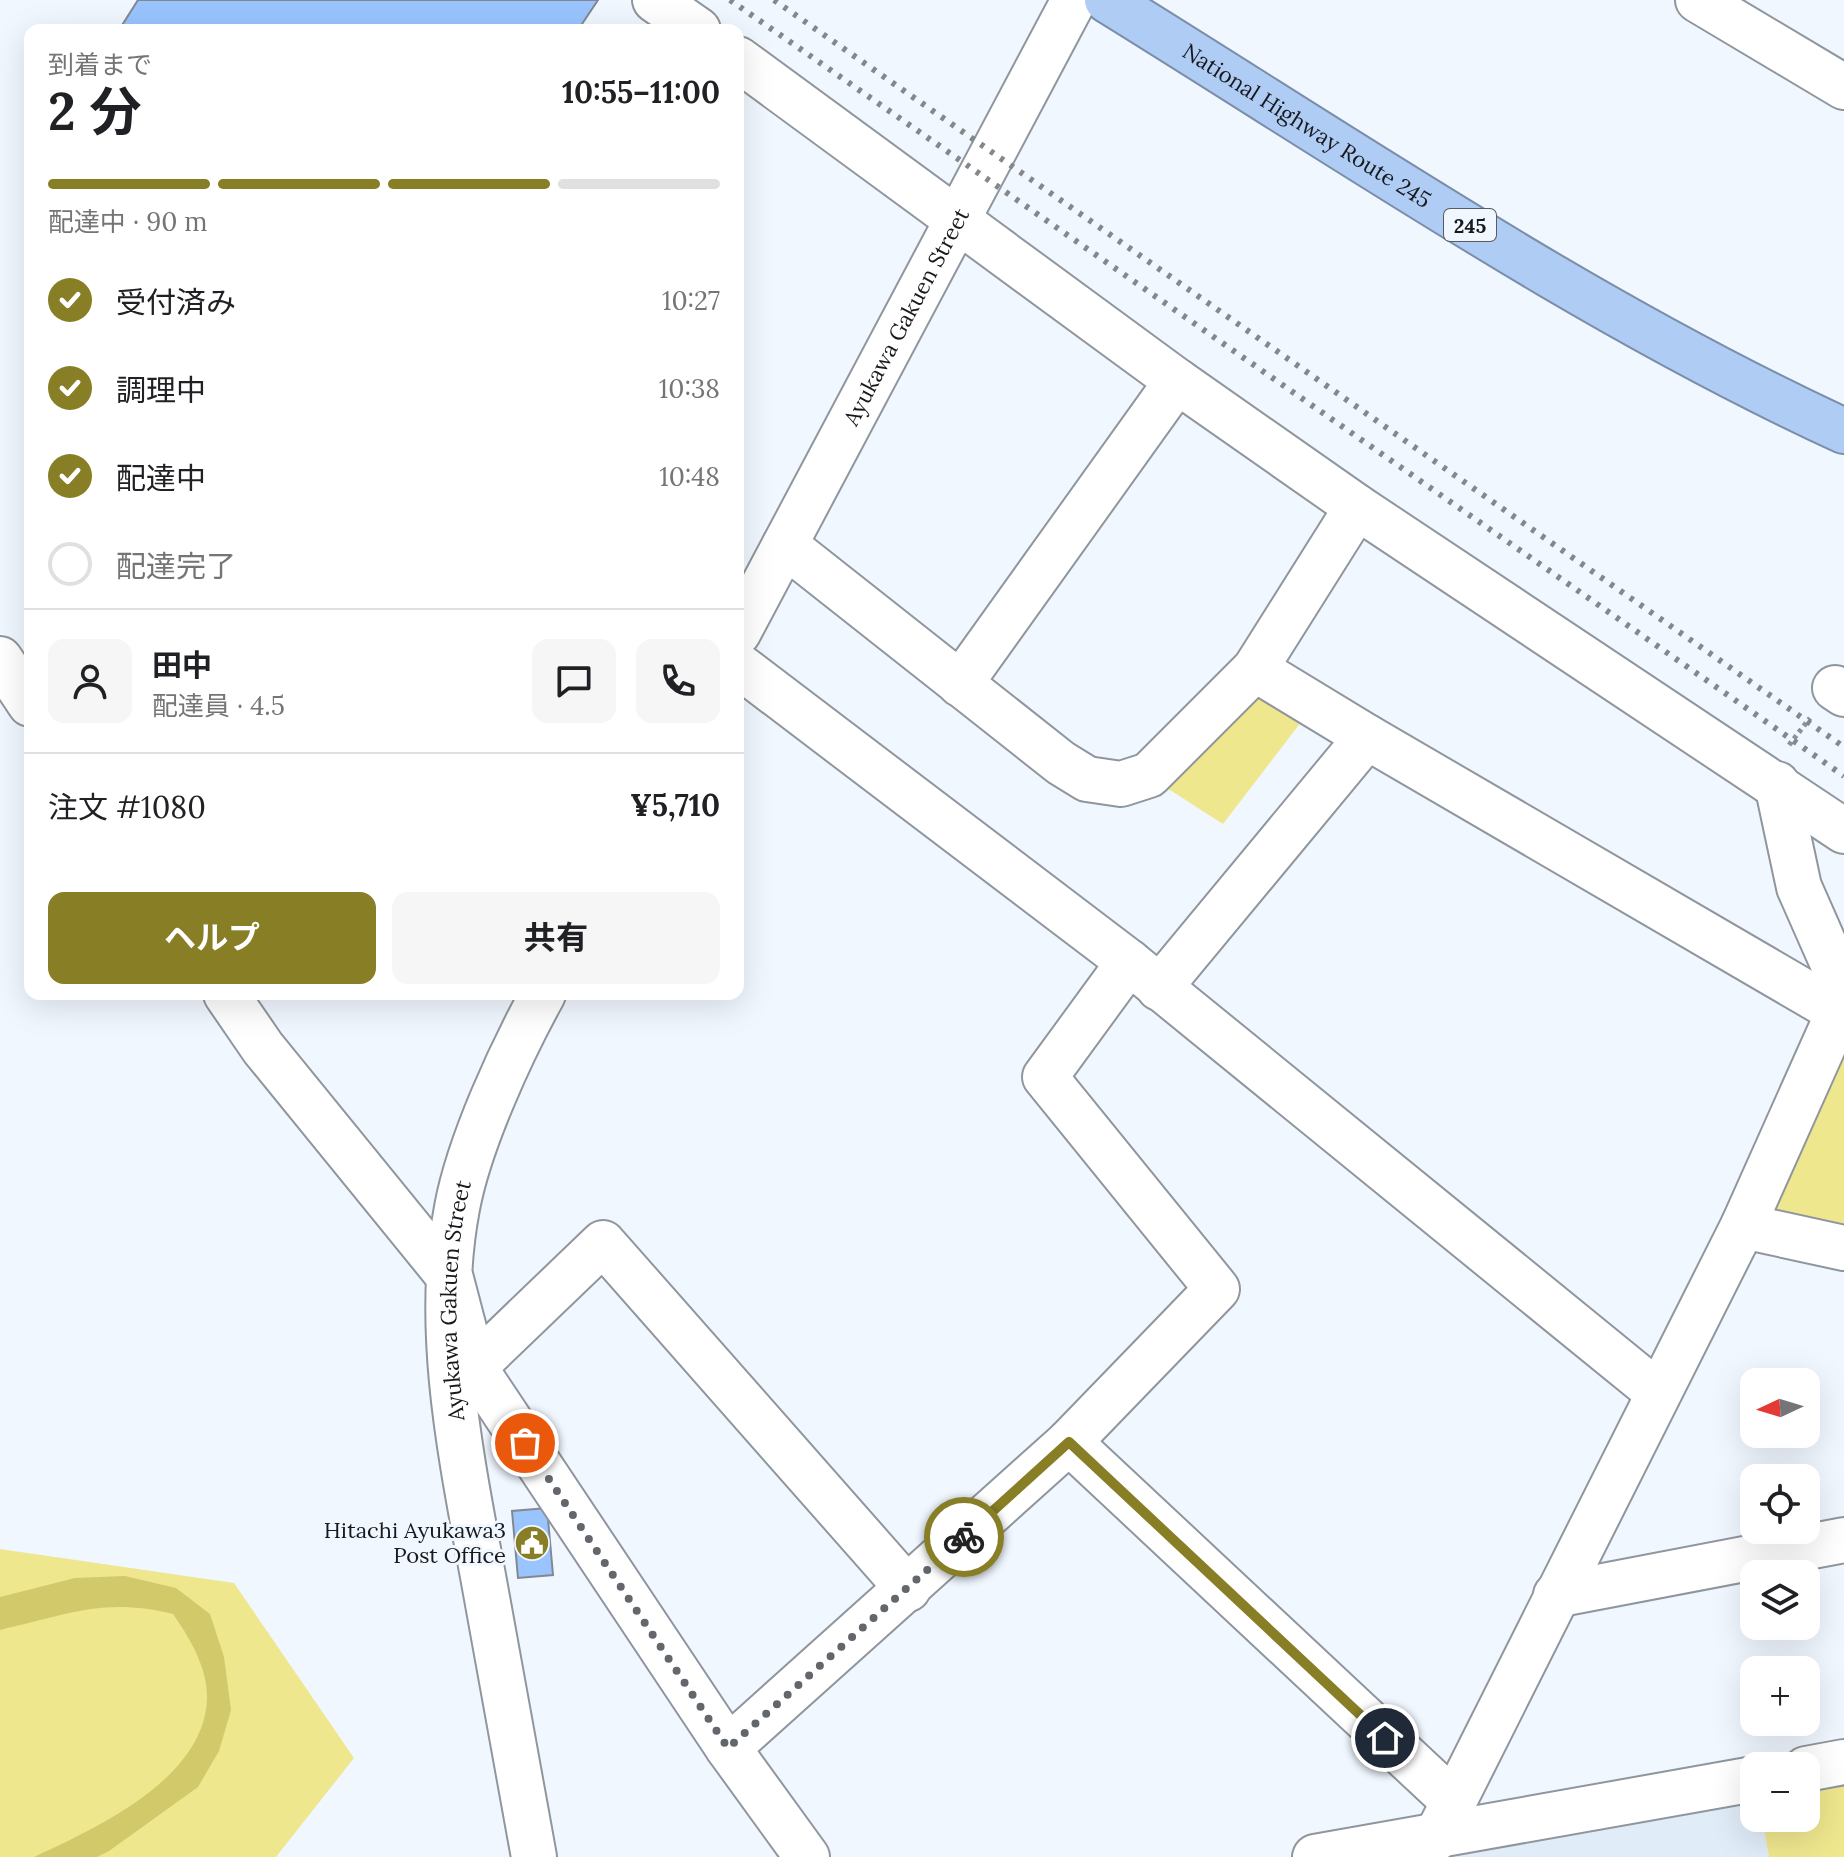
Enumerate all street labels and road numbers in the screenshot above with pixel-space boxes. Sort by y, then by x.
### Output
street label: National Highway Route 245 [1178,37,1436,214]
street label: Ayukawa Gakuen Street [836,203,975,431]
road number: 245 [1444,209,1496,241]
street label: Ayukawa Gakuen Street [434,1176,477,1424]

